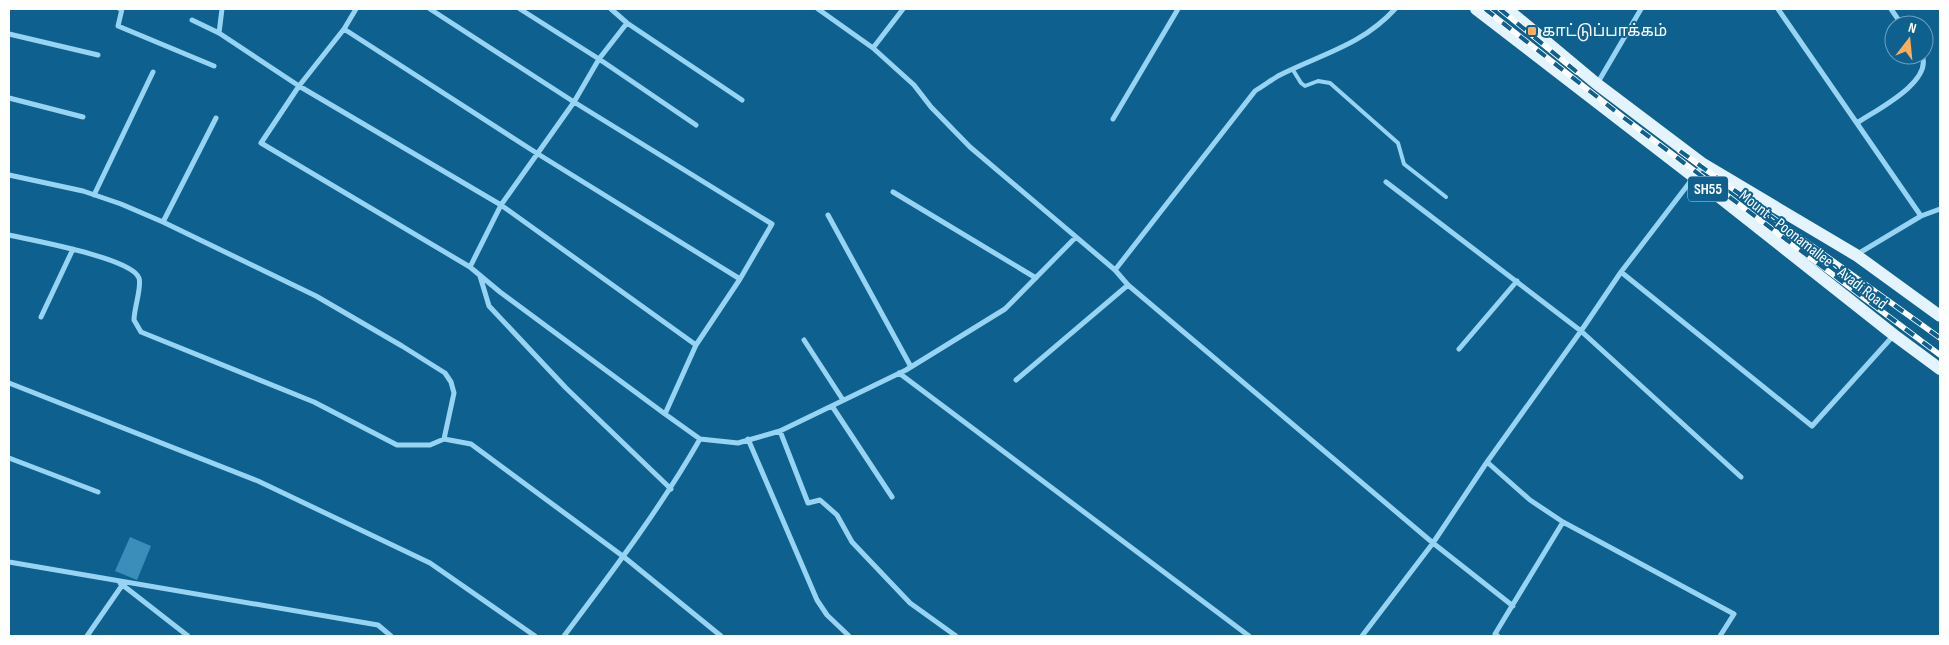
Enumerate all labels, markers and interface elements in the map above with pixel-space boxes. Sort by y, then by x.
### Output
north arrow [1884,15,1934,65]
text: N [1907,19,1918,37]
place label: காட்டுப்பாக்கம் [1542,22,1667,42]
marker: காட்டுப்பாக்கம் [1526,25,1538,37]
road number: SH55 [1688,176,1728,202]
street label: Mount - Poonamallee - Avadi Road [1735,186,1891,314]

